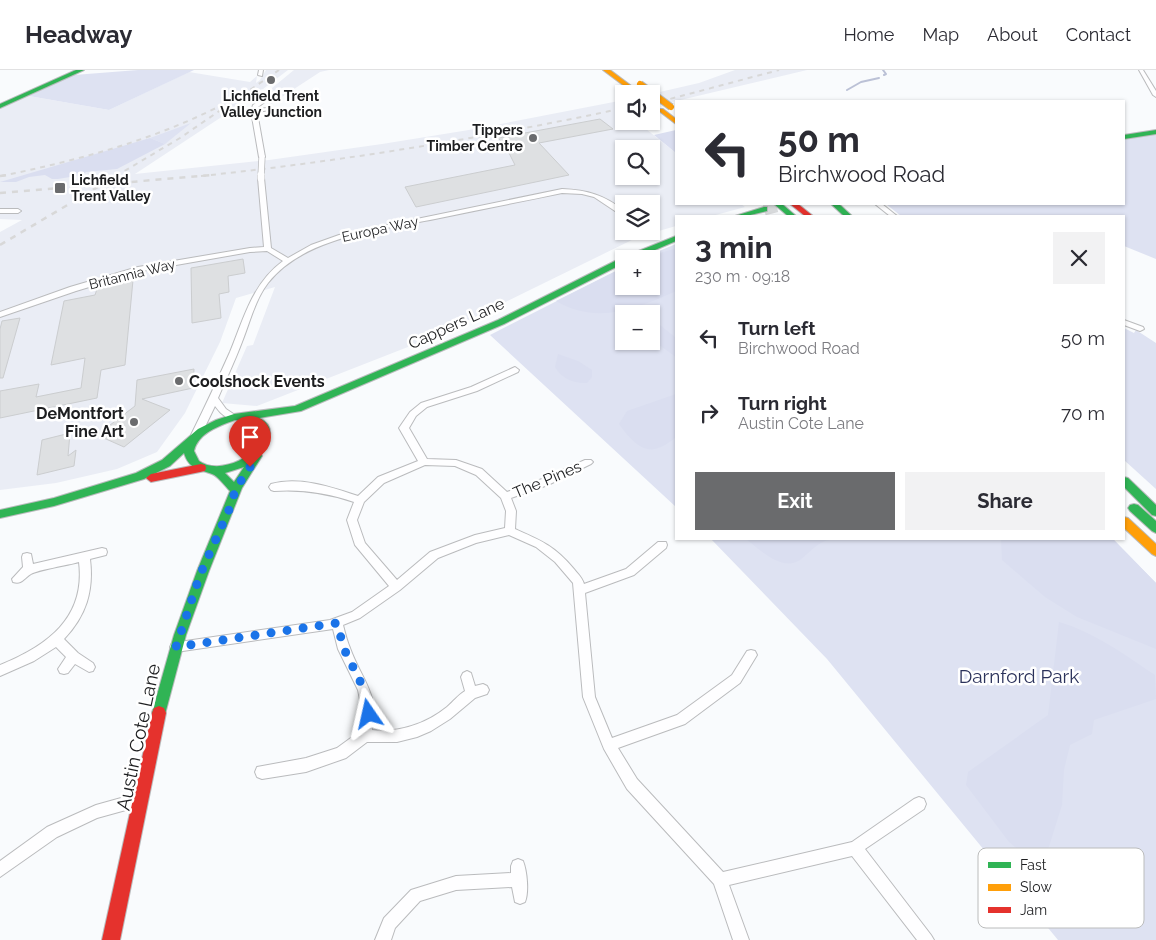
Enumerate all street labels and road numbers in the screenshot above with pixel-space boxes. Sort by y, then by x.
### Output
street label: Europa Way [340,213,420,245]
street label: Britannia Way [87,255,177,292]
street label: Cappers Lane [405,294,507,353]
street label: The Pines [510,456,584,502]
street label: Austin Cote Lane [112,662,164,812]

